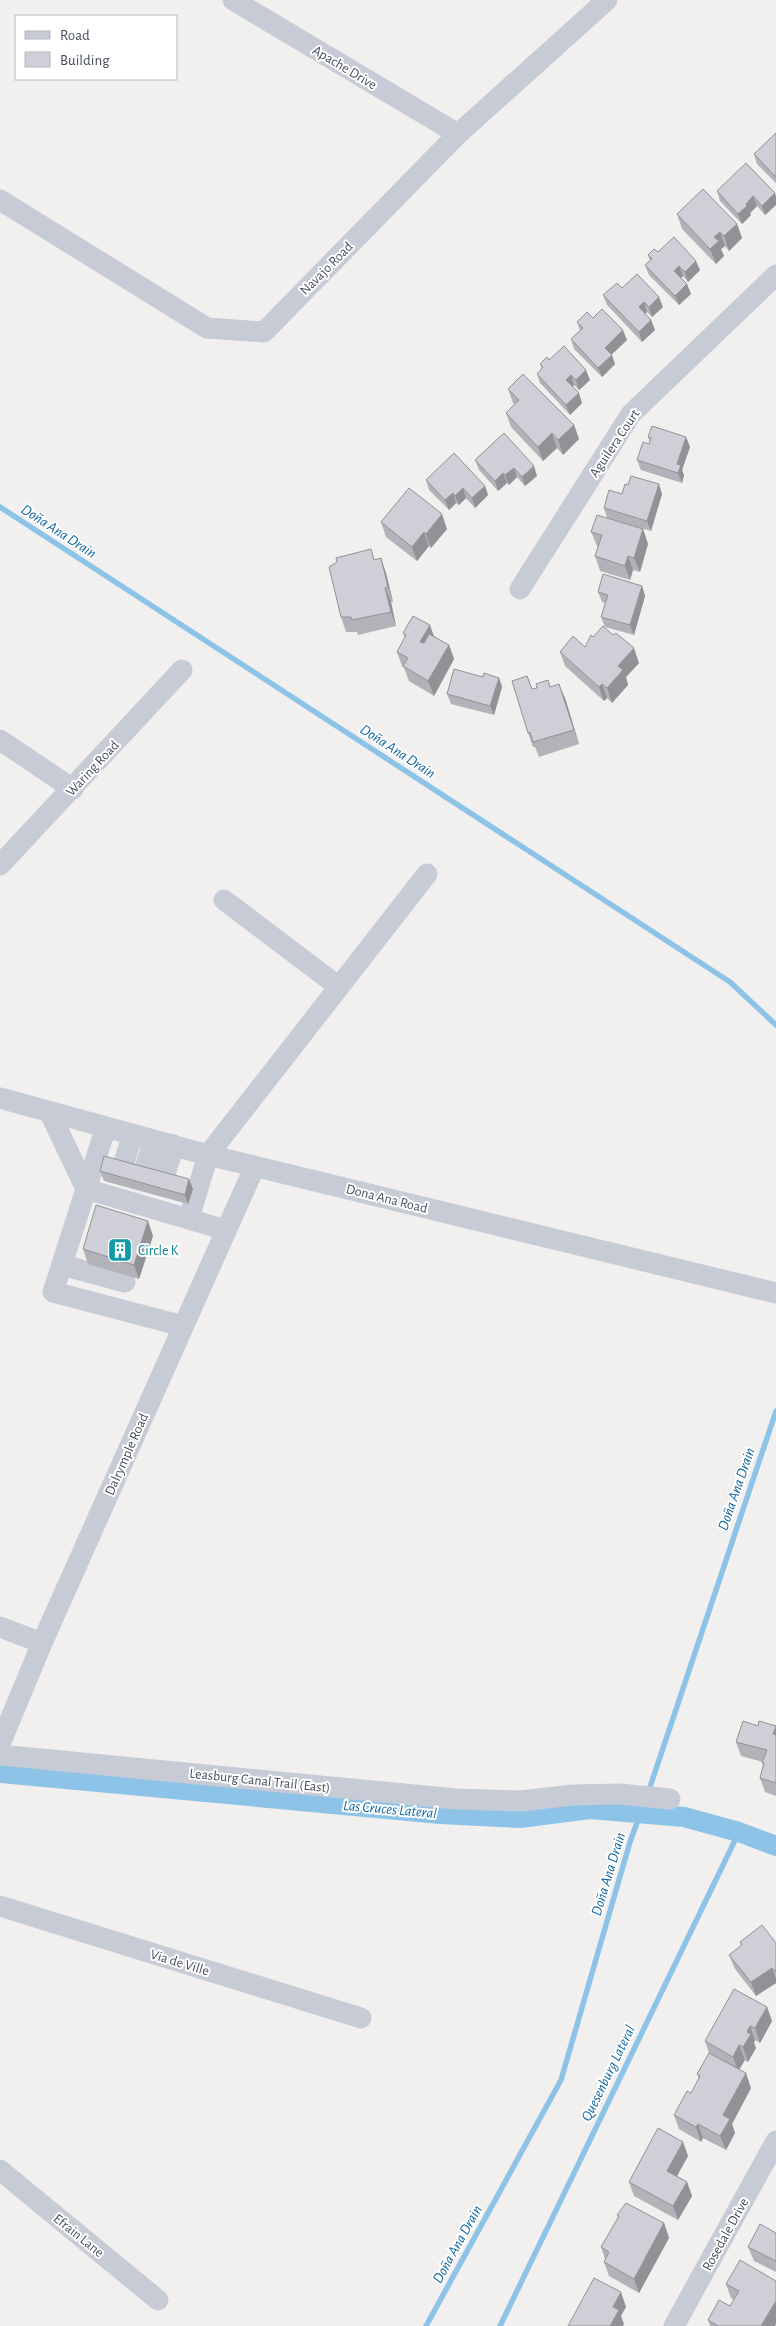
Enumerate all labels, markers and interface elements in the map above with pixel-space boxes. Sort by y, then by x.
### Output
legend [15,15,178,80]
text: Road [60,28,90,43]
street label: Apache Drive [310,43,379,92]
text: Building [60,53,110,68]
street label: Navajo Road [298,240,356,298]
street label: Aguilera Court [587,407,643,480]
water label: Doña Ana Drain [18,502,99,561]
water label: Doña Ana Drain [357,722,438,781]
street label: Waring Road [64,738,122,799]
street label: Dona Ana Road [345,1182,429,1216]
building icon: Circle K [107,1237,133,1263]
place label: Circle K [138,1244,179,1258]
street label: Dalrymple Road [103,1411,151,1497]
water label: Doña Ana Drain [715,1446,758,1532]
street label: Leasburg Canal Trail (East) [189,1767,331,1795]
water label: Las Cruces Lateral [342,1798,438,1821]
water label: Doña Ana Drain [589,1831,628,1918]
street label: Via de Ville [149,1947,211,1979]
water label: Quesenburg Lateral [579,2023,638,2124]
street label: Rosedale Drive [700,2196,752,2273]
water label: Doña Ana Drain [430,2203,485,2286]
street label: Efrain Lane [51,2211,106,2260]

